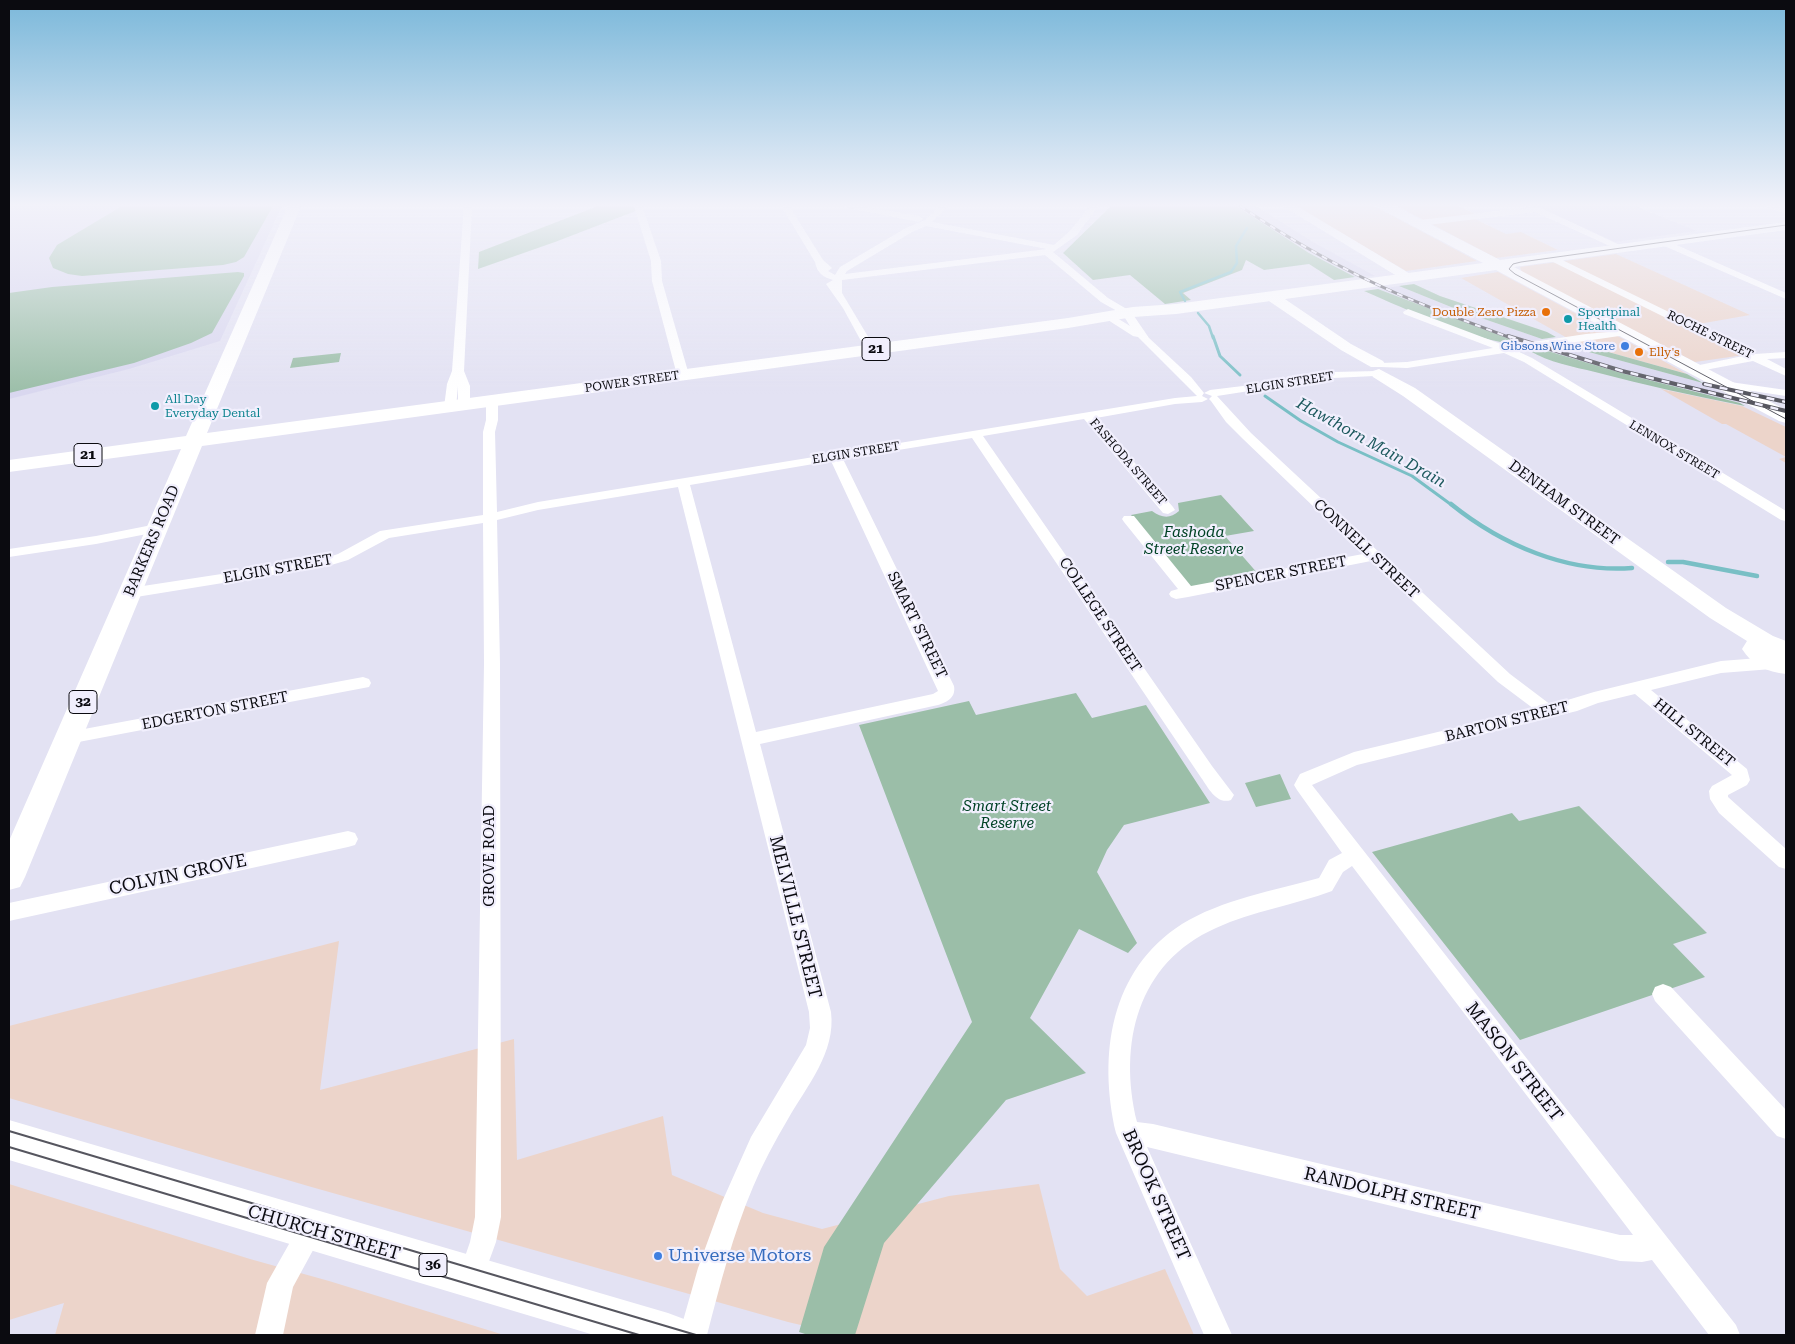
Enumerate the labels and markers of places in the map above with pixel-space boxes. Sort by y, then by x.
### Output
place label: Double Zero Pizza [1432,305,1536,319]
place label: Sportpinal Health [1578,305,1640,333]
marker: Double Zero Pizza [1540,306,1552,318]
marker: Sportpinal Health [1562,313,1574,325]
place label: Gibsons Wine Store [1501,339,1615,353]
marker: Gibsons Wine Store [1619,340,1631,352]
place label: Elly's [1649,345,1680,359]
marker: Elly's [1633,346,1645,358]
place label: All Day Everyday Dental [165,392,260,420]
marker: All Day Everyday Dental [149,400,161,412]
place label: Universe Motors [668,1245,811,1267]
marker: Universe Motors [652,1250,664,1262]

